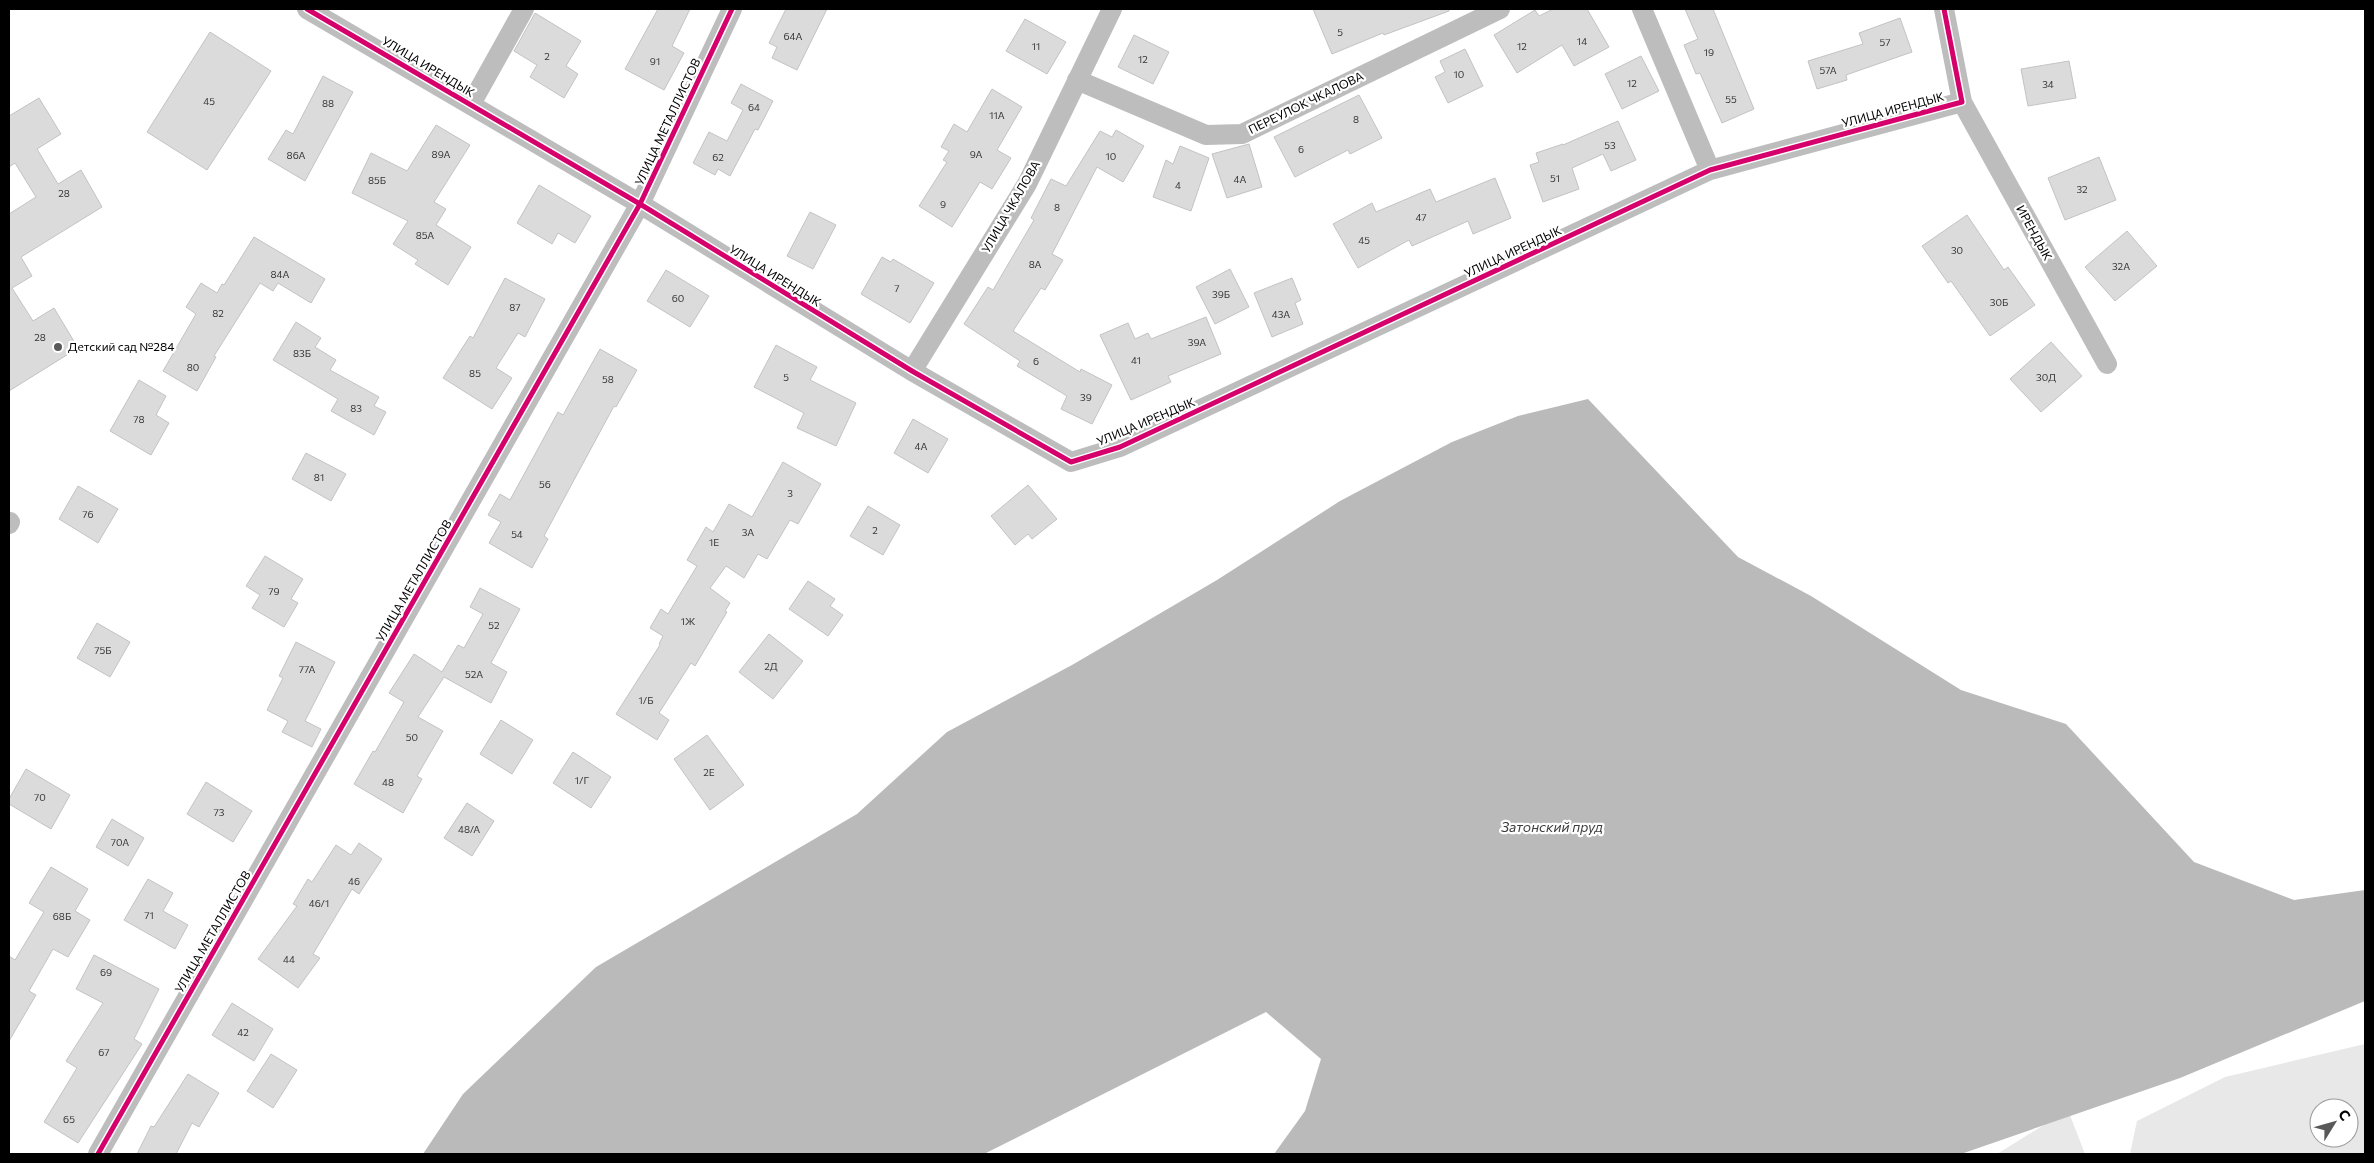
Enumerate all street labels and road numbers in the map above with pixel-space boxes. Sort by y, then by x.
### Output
street label: УЛИЦА ИРЕНДЫК [380,33,477,99]
street label: УЛИЦА МЕТАЛЛИСТОВ [631,56,703,187]
street label: ПЕРЕУЛОК ЧКАЛОВА [1246,68,1365,136]
street label: УЛИЦА ИРЕНДЫК [1840,89,1946,129]
street label: УЛИЦА ЧКАЛОВА [978,158,1042,255]
street label: ИРЕНДЫК [2014,203,2056,263]
street label: УЛИЦА ИРЕНДЫК [1462,222,1563,280]
street label: УЛИЦА ИРЕНДЫК [727,241,824,309]
street label: УЛИЦА ИРЕНДЫК [1094,394,1197,448]
street label: УЛИЦА МЕТАЛЛИСТОВ [372,517,454,644]
street label: УЛИЦА МЕТАЛЛИСТОВ [171,868,253,995]

